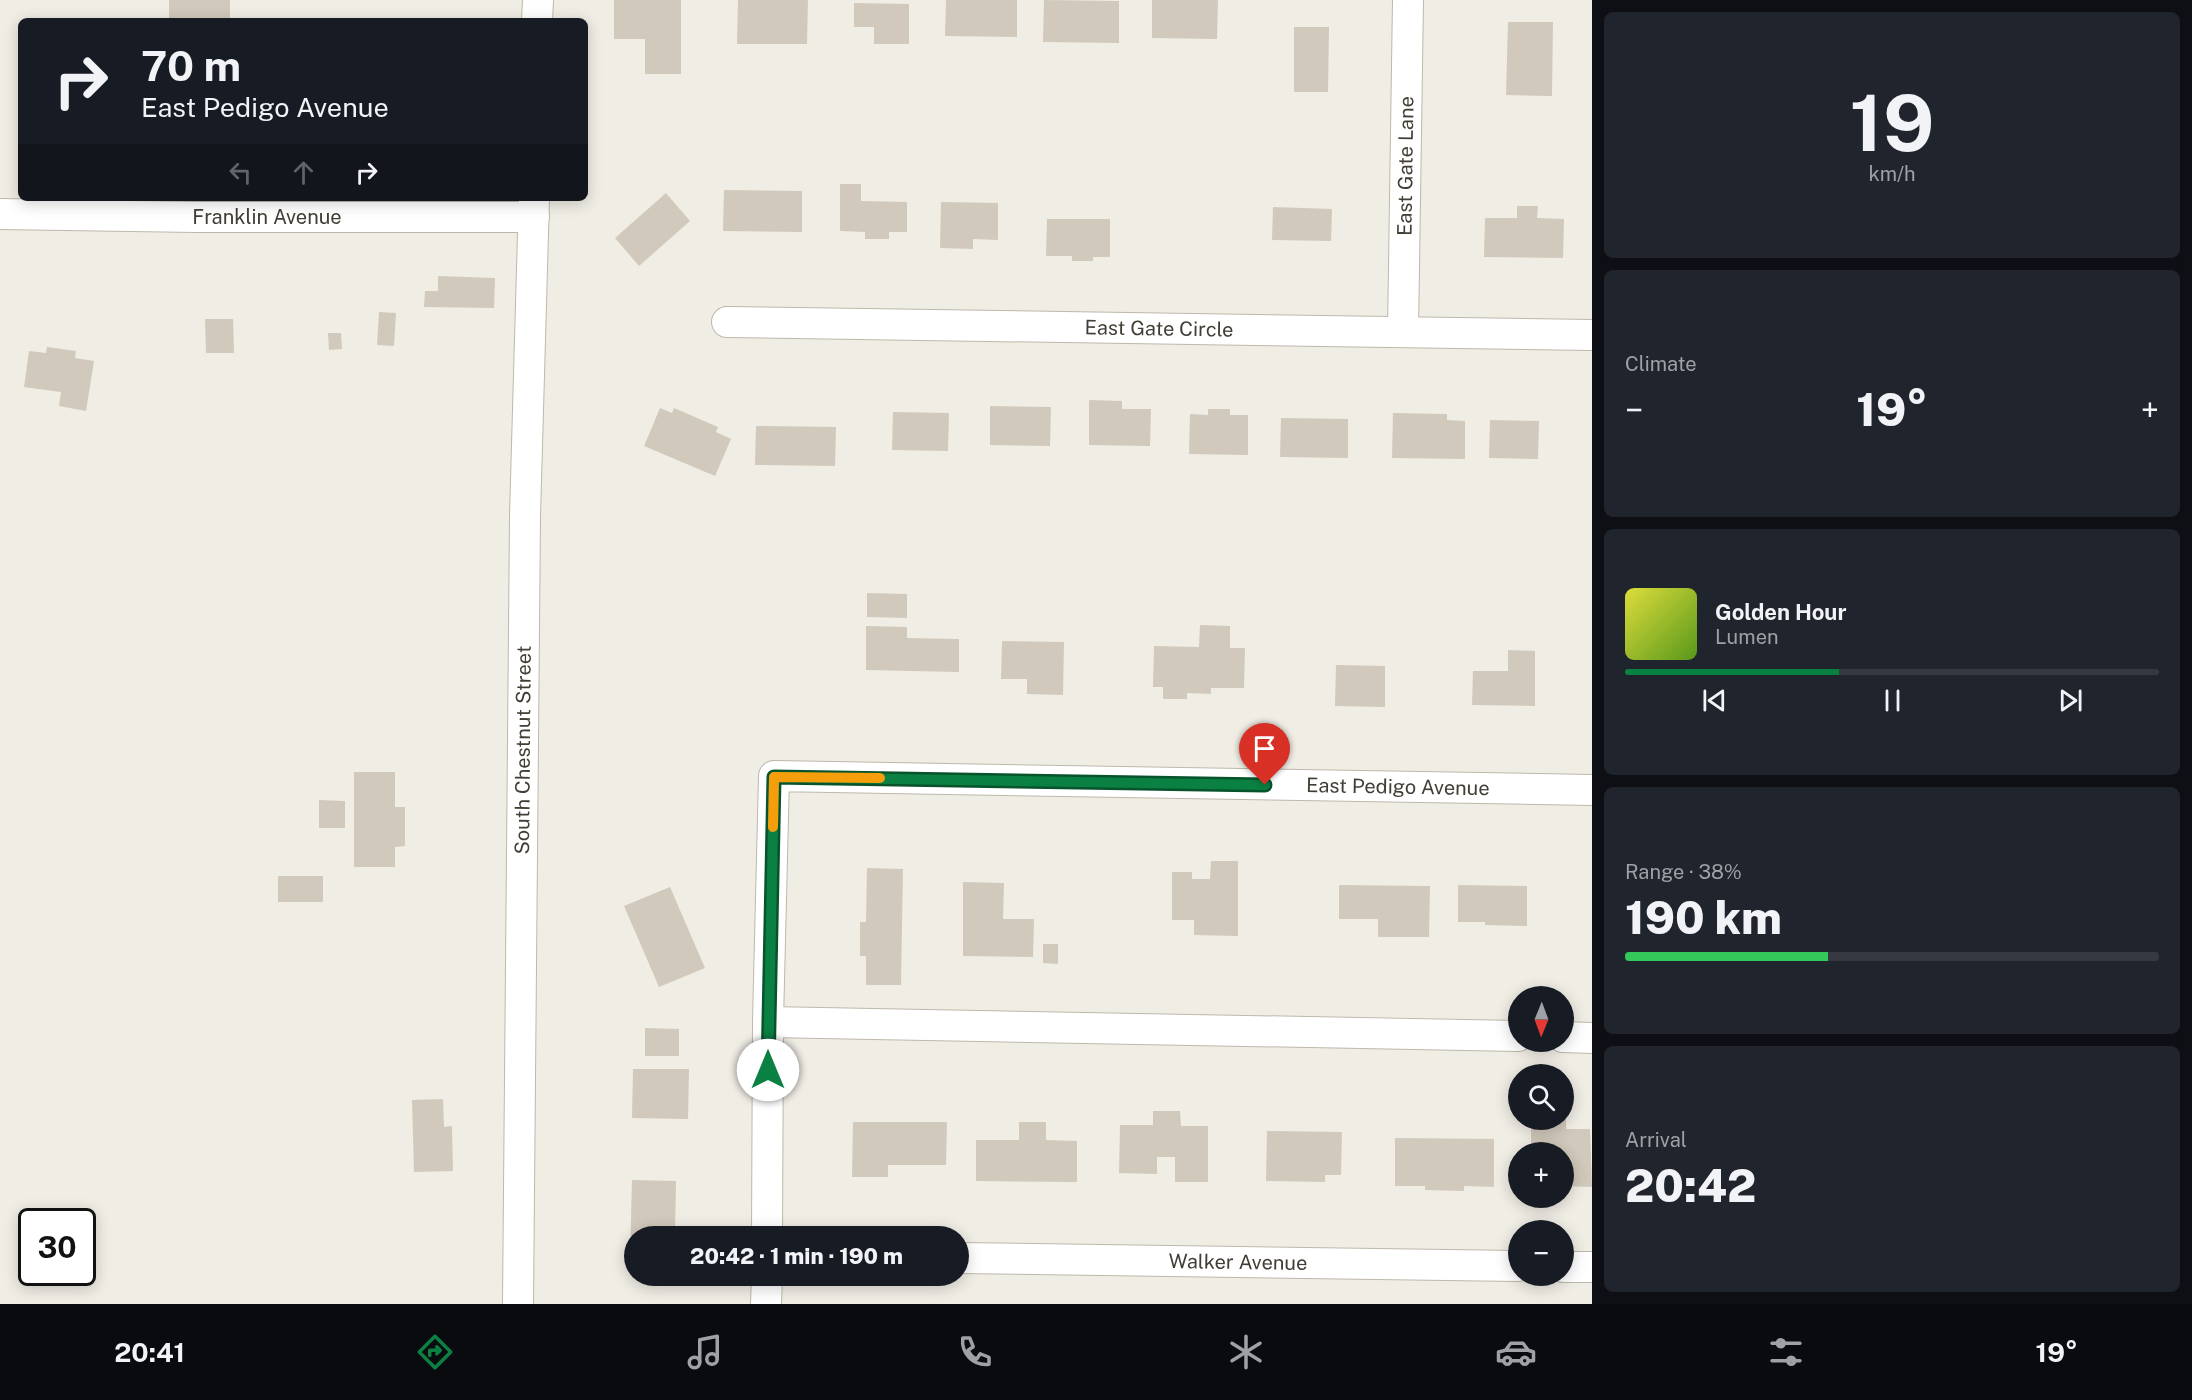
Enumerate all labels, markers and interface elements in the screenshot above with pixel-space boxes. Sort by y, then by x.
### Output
text: 70 m [141,41,241,90]
icon: right [42,42,120,120]
text: 19 [1850,77,1934,169]
text: East Pedigo Avenue [141,91,389,123]
street label: East Gate Lane [1392,96,1419,236]
icon: left [224,156,257,189]
icon: ahead [287,156,320,189]
icon: right [350,156,383,189]
text: km/h [1868,162,1916,186]
street label: Franklin Avenue [192,205,342,229]
street label: East Gate Circle [1084,315,1234,342]
text: Climate [1625,352,1697,376]
text: 19° [1856,383,1928,436]
text: − [1625,391,1643,429]
text: + [2141,391,2159,429]
text: Golden Hour [1715,599,1846,625]
text: Lumen [1715,625,1779,649]
street label: South Chestnut Street [510,645,536,855]
icon: previous [1698,684,1731,717]
icon: pause [1876,684,1909,717]
icon: next [2054,684,2087,717]
pin [1239,723,1290,785]
icon: arrive [1248,732,1281,765]
street label: East Pedigo Avenue [1306,773,1490,800]
text: Range · 38% [1625,860,1742,884]
text: 190 km [1625,891,1782,944]
north arrow [1508,986,1574,1052]
map controls [1508,986,1574,1286]
position arrow [736,1038,800,1102]
button: search [1508,1064,1574,1130]
text: Arrival [1625,1128,1687,1152]
button: + [1508,1142,1574,1208]
text: 20:42 [1625,1159,1757,1212]
speed limit sign: 30 [18,1208,96,1286]
button: − [1508,1220,1574,1286]
text: 20:42 · 1 min · 190 m [690,1243,903,1269]
street label: Walker Avenue [1168,1249,1308,1275]
icon: directions [414,1331,456,1373]
icon: music [684,1331,726,1373]
icon: phone [954,1331,996,1373]
icon: climate [1225,1331,1267,1373]
icon: car [1495,1331,1537,1373]
icon: filters [1765,1331,1807,1373]
text: 20:41 [114,1336,185,1368]
text: 19° [2036,1336,2078,1368]

